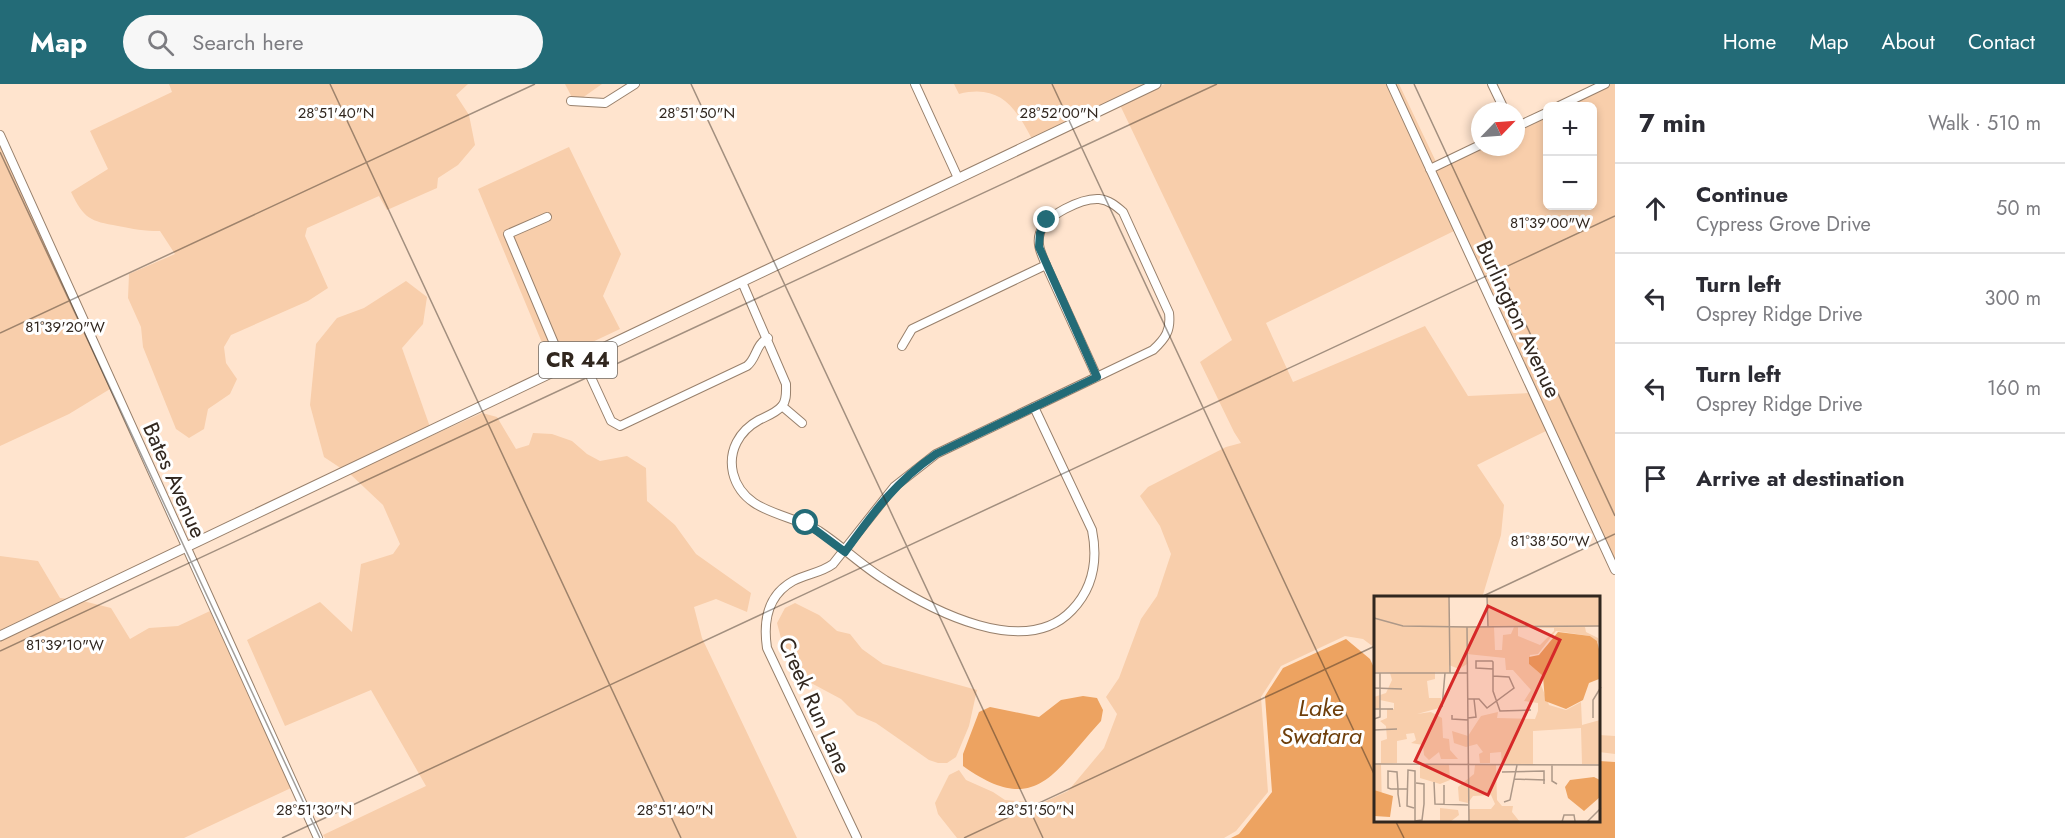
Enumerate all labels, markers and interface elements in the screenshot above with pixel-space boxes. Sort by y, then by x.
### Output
search box [123,15,543,69]
text: Map [30,22,87,63]
icon: search [144,26,177,59]
text: Search here [192,26,304,58]
text: Home [1723,27,1776,57]
text: Map [1809,27,1849,57]
text: About [1882,27,1935,57]
text: Contact [1968,27,2035,57]
text: 28°51'40"N [298,102,374,124]
text: 28°51'50"N [659,102,735,124]
text: 28°52'00"N [1020,102,1098,124]
north arrow [1471,102,1525,156]
map controls [1543,102,1597,210]
button: + [1543,102,1597,156]
text: 7 min [1639,104,1706,142]
text: Walk · 510 m [1928,109,2041,138]
button: − [1543,156,1597,210]
text: Continue [1696,178,1788,210]
icon: ahead [1639,192,1672,225]
text: 50 m [1996,194,2041,223]
route end [1033,206,1059,232]
text: Cypress Grove Drive [1696,210,1871,239]
text: 81°39'00"W [1510,212,1590,234]
street label: Burlington Avenue [1469,235,1569,403]
text: Turn left [1696,268,1781,300]
icon: left [1639,282,1672,315]
text: 300 m [1984,284,2041,313]
text: Osprey Ridge Drive [1696,300,1863,329]
text: 81°39'20"W [25,316,105,338]
road number: CR 44 [539,342,617,378]
text: Turn left [1696,358,1781,390]
icon: left [1639,372,1672,405]
text: 160 m [1987,374,2041,403]
text: Osprey Ridge Drive [1696,390,1863,419]
street label: Bates Avenue [135,417,215,543]
icon: arrive [1639,462,1672,495]
text: Arrive at destination [1696,462,1905,494]
route start [792,509,818,535]
text: 81°38'50"W [1510,530,1590,552]
inset map [1374,596,1600,823]
street label: Creek Run Lane [771,632,859,778]
text: 81°39'10"W [26,634,104,656]
water label: Lake Swatara [1280,690,1362,753]
text: 28°51'30"N [276,799,352,821]
text: 28°51'40"N [637,799,713,821]
text: 28°51'50"N [998,799,1074,821]

